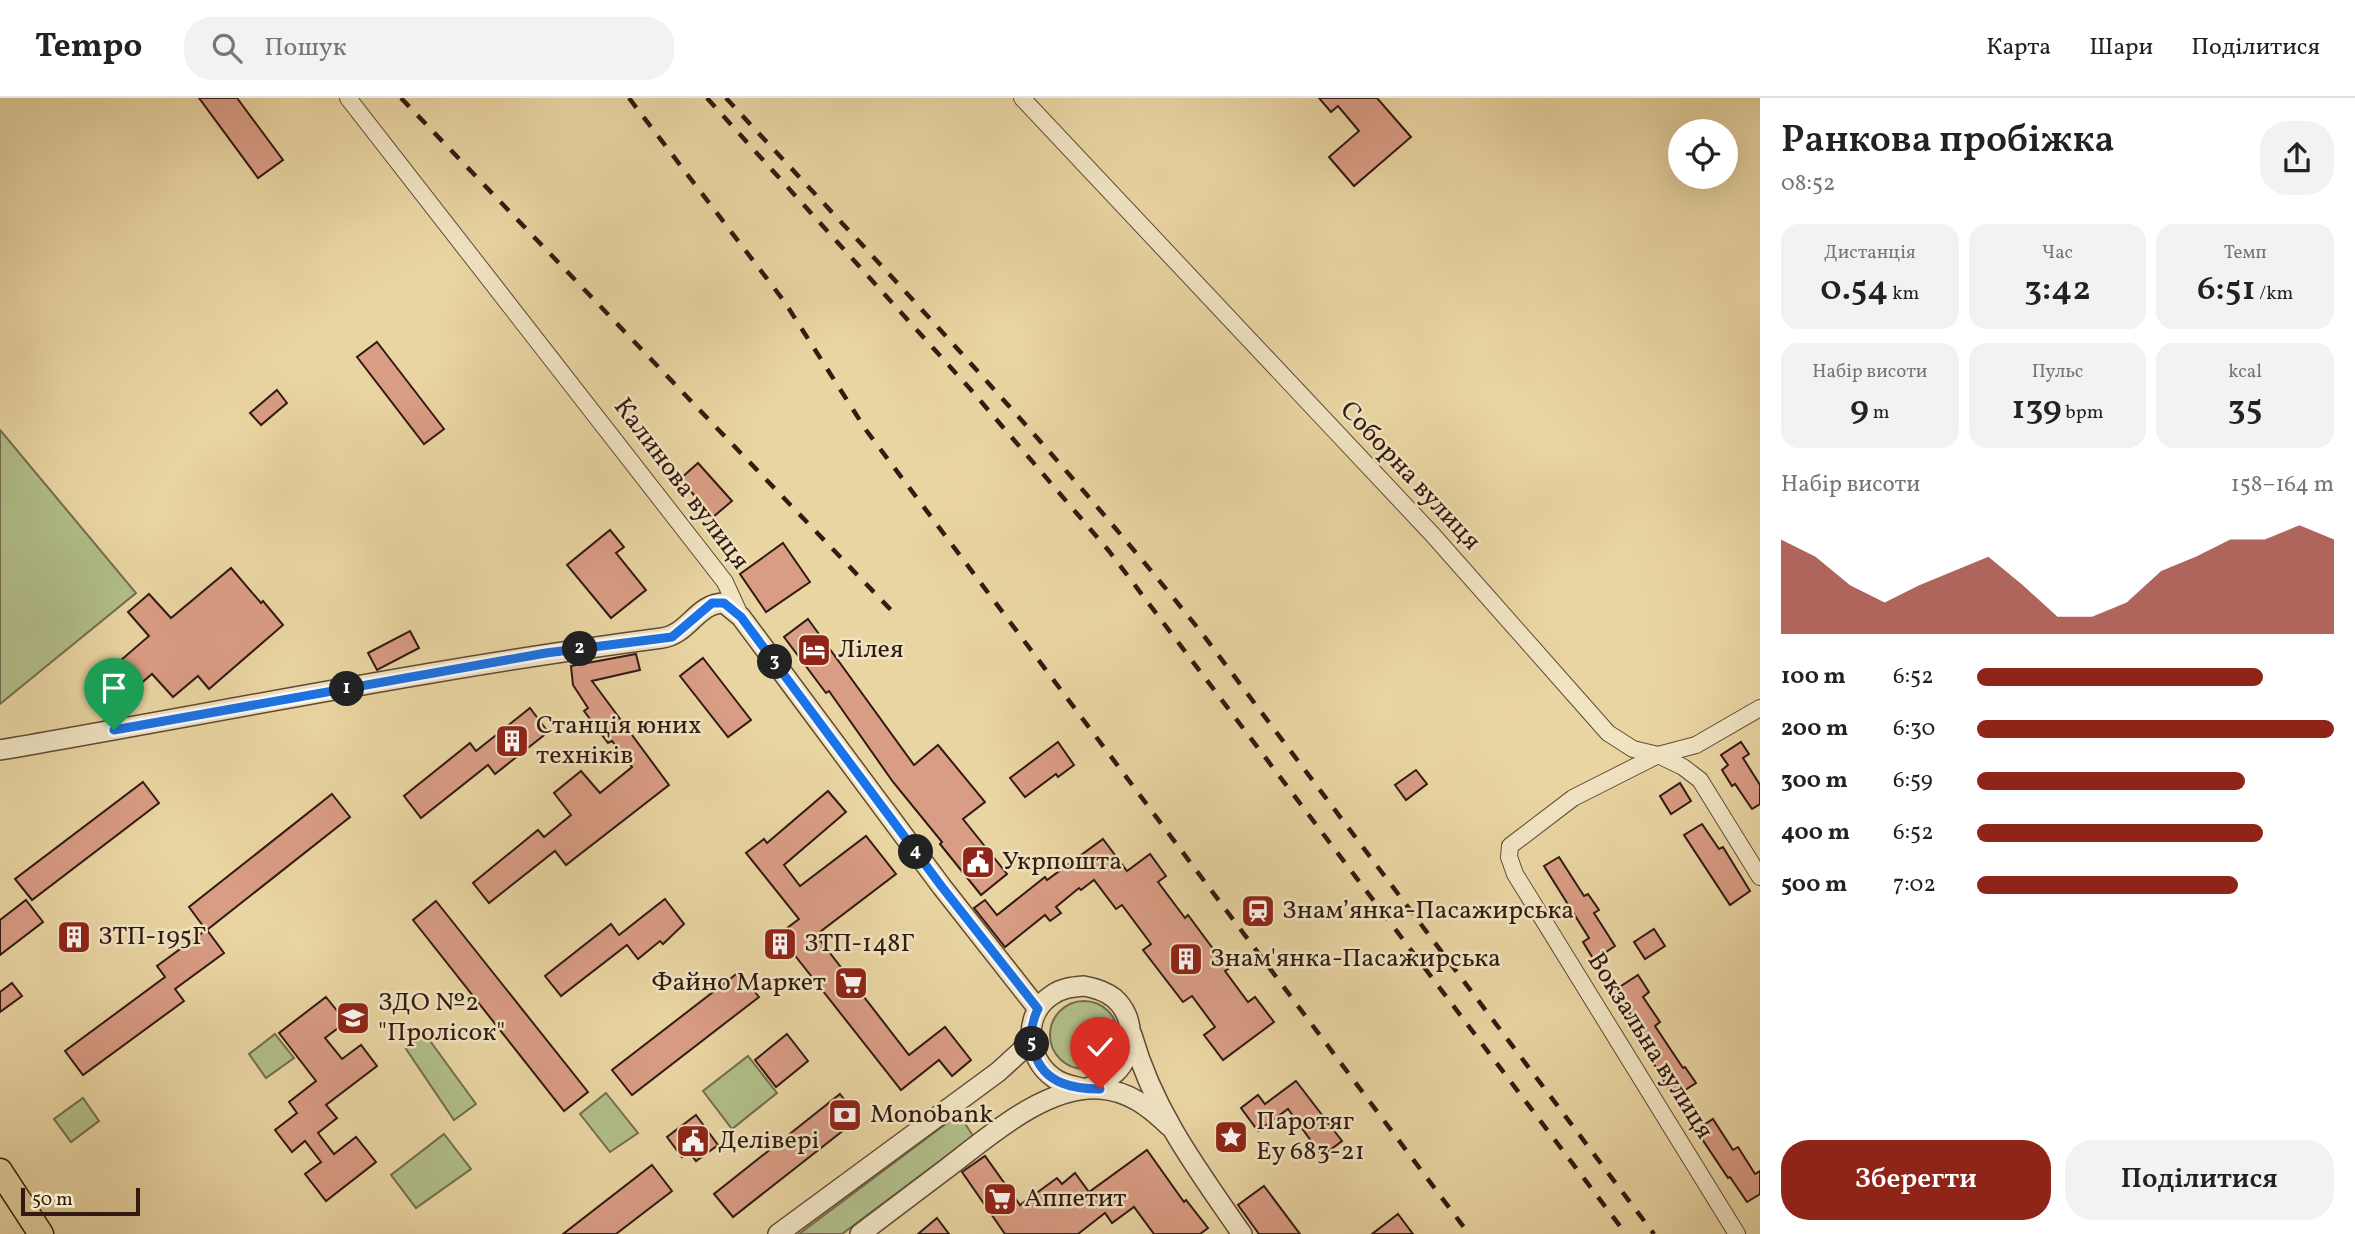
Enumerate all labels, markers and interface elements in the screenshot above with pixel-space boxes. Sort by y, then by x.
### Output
search box [184,17,674,80]
text: Tempo [35,25,142,71]
icon: search [208,29,246,67]
text: Пошук [264,30,347,66]
text: Карта [1986,31,2051,65]
text: Шари [2089,31,2153,65]
text: Поділитися [2191,31,2320,65]
text: Ранкова пробіжка [1781,115,2115,168]
map controls [1668,119,1738,189]
button: locate [1668,119,1738,189]
button: share [2260,121,2334,195]
text: 08:52 [1781,168,1835,200]
text: Дистанція [1824,240,1916,266]
text: Час [2042,240,2073,266]
text: Темп [2224,240,2267,266]
text: 0.54 [1820,266,1888,314]
text: 3:42 [2024,266,2091,314]
text: 6:51 [2197,266,2256,314]
text: km [1888,281,1919,307]
text: /km [2256,281,2293,307]
text: Набір висоти [1812,359,1927,385]
text: Пульс [2032,359,2083,385]
text: kcal [2228,359,2262,385]
text: 9 [1850,385,1869,433]
text: 139 [2012,385,2062,433]
text: 35 [2228,385,2263,433]
street label: Калинова вулиця [604,391,758,577]
street label: Соборна вулиця [1331,393,1489,559]
text: m [1869,400,1890,426]
text: bpm [2062,400,2103,426]
text: Набір висоти [1781,469,1920,501]
text: 158–164 m [2231,469,2334,501]
hotel icon: Лілея [795,631,833,669]
pin: 2 [562,632,598,666]
place label: Лілея [838,632,903,668]
text: 2 [575,635,584,661]
pin: 3 [758,644,792,680]
text: 3 [770,648,779,674]
pin [84,658,144,730]
text: 100 m [1781,661,1846,693]
text: 6:52 [1893,661,1933,693]
icon: arrive [95,669,133,707]
pin: 1 [330,672,364,706]
text: 1 [343,675,350,701]
place label: Станція юних техніків [536,708,701,774]
text: 200 m [1781,713,1848,745]
text: 6:30 [1893,713,1935,745]
building icon: Станція юних техніків [493,722,531,760]
text: 300 m [1781,765,1848,797]
text: 6:59 [1893,765,1933,797]
text: 400 m [1781,817,1850,849]
text: 6:52 [1893,817,1933,849]
pin: 4 [898,834,934,870]
text: 4 [910,838,921,864]
public building icon: Укрпошта [959,843,997,881]
place label: Укрпошта [1002,844,1122,880]
text: 500 m [1781,869,1847,901]
text: 7:02 [1893,869,1936,901]
station icon: Знам’янка-Пасажирська [1239,892,1277,930]
place label: Знам’янка-Пасажирська [1282,893,1574,929]
building icon: ЗТП-195Г [55,918,93,956]
place label: ЗТП-195Г [98,919,207,955]
building icon: ЗТП-148Г [761,925,799,963]
place label: ЗТП-148Г [804,926,915,962]
building icon: Знам'янка-Пасажирська [1167,940,1205,978]
place label: Знам'янка-Пасажирська [1210,941,1501,977]
street label: Вокзальна вулиця [1578,946,1722,1146]
supermarket icon: Файно Маркет [832,964,870,1002]
place label: Файно Маркет [651,965,826,1001]
place label: ЗДО №2 "Пролісок" [378,985,505,1051]
school or university icon: ЗДО №2 "Пролісок" [334,999,372,1037]
pin [1070,1017,1130,1089]
pin: 5 [1014,1026,1050,1062]
icon: check [1081,1028,1119,1066]
text: 5 [1027,1030,1036,1056]
bank icon: Monobank [826,1096,864,1134]
place label: Monobank [870,1097,993,1133]
place label: Паротяг Еу 683-21 [1256,1104,1365,1170]
place icon: Паротяг Еу 683-21 [1212,1118,1250,1156]
public building icon: Делівері [674,1122,712,1160]
place label: Делівері [718,1123,819,1159]
button: Зберегти [1781,1140,2051,1220]
button: Поділитися [2065,1140,2334,1220]
supermarket icon: Аппетит [981,1180,1019,1218]
place label: Аппетит [1024,1181,1127,1217]
scale bar [21,1185,140,1217]
text: 50 m [32,1187,73,1213]

